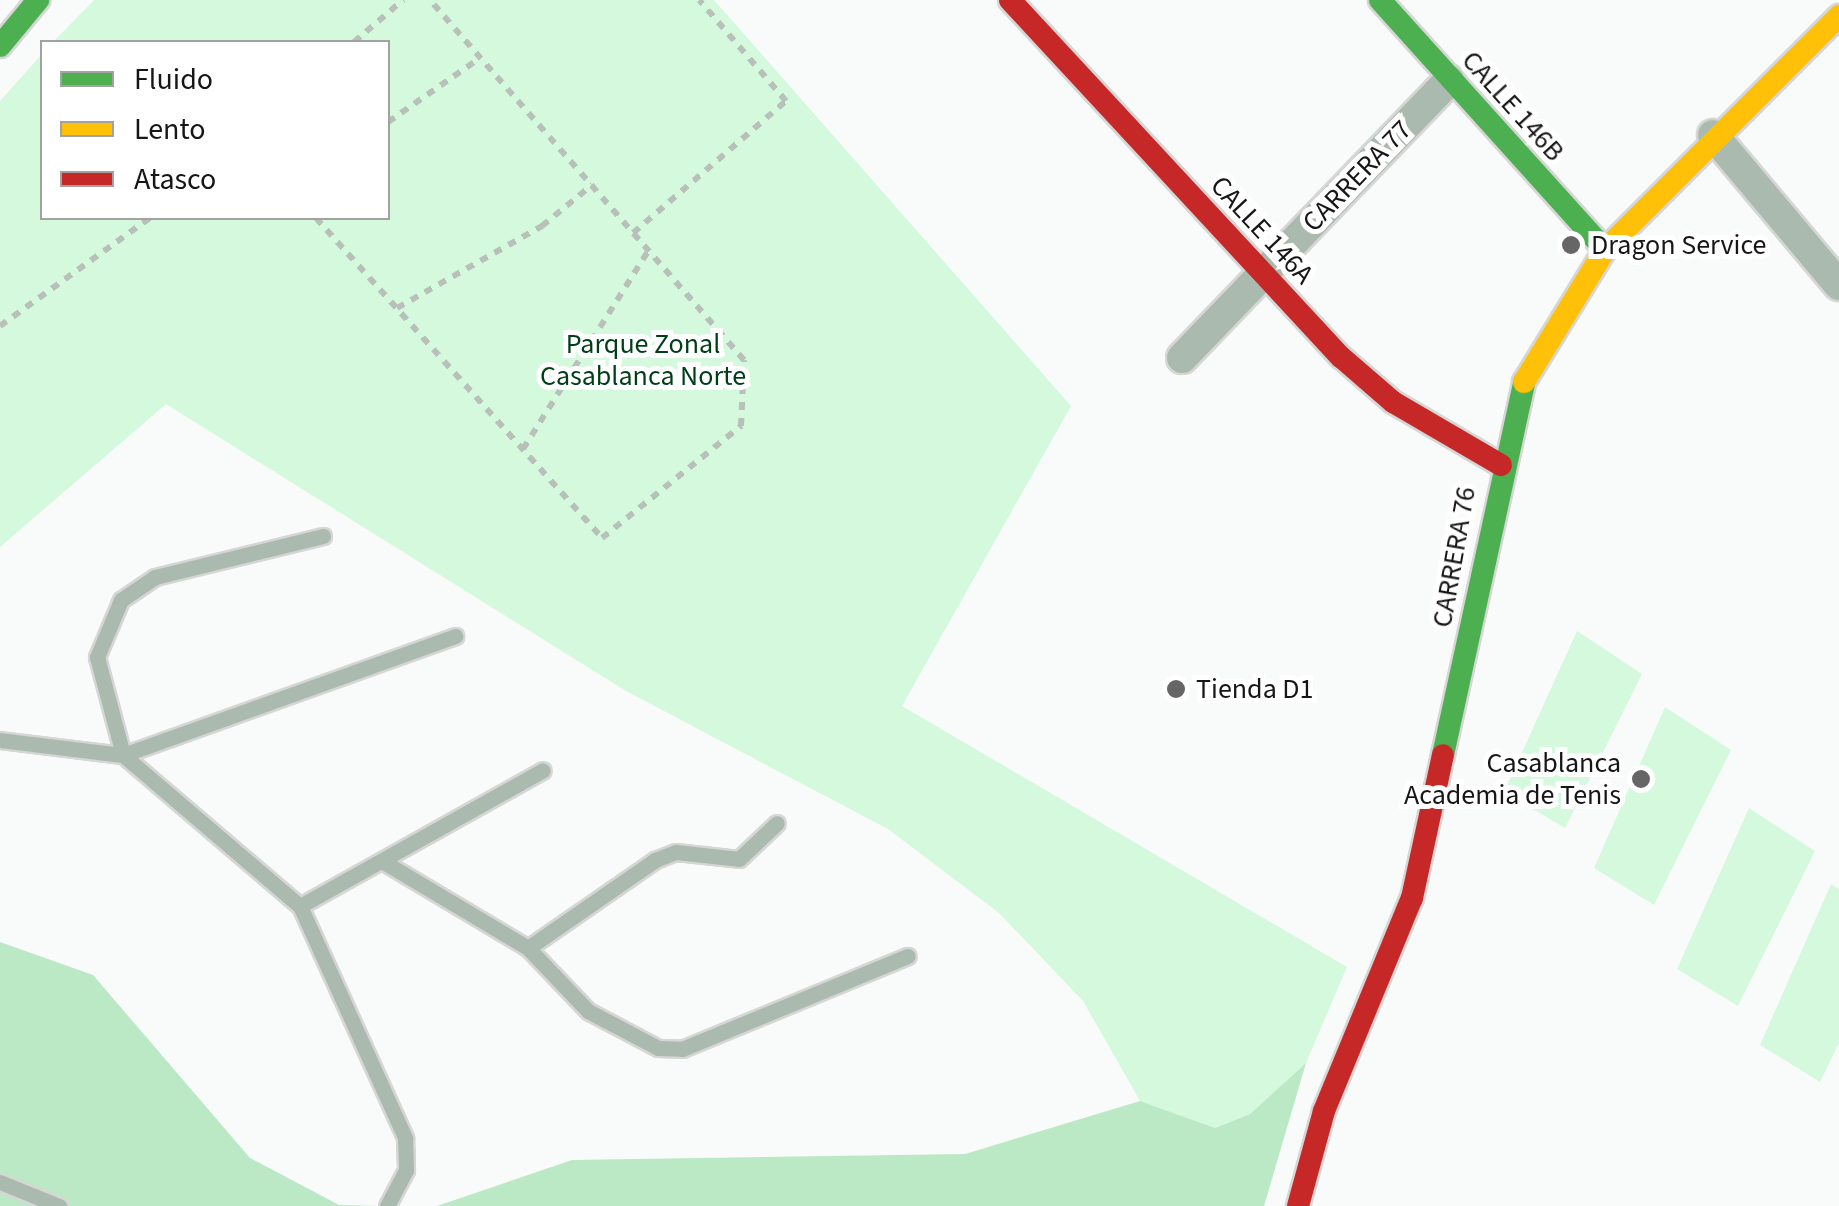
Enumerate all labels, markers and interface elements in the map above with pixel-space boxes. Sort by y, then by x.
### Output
legend [40,40,390,220]
street label: CALLE 146B [1455,44,1571,168]
text: Fluido [134,58,213,101]
text: Lento [134,108,206,151]
street label: CARRERA 77 [1295,113,1419,239]
text: Atasco [134,158,216,201]
street label: CALLE 146A [1203,169,1321,291]
place label: Dragon Service [1591,228,1766,262]
marker: Dragon Service [1560,234,1582,256]
park label: Parque Zonal Casablanca Norte [540,327,746,393]
street label: CARRERA 76 [1425,484,1483,630]
place label: Tienda D1 [1196,672,1313,706]
marker: Tienda D1 [1165,678,1187,700]
place label: Casablanca Academia de Tenis [1404,746,1621,812]
marker: Casablanca Academia de Tenis [1630,768,1652,790]

